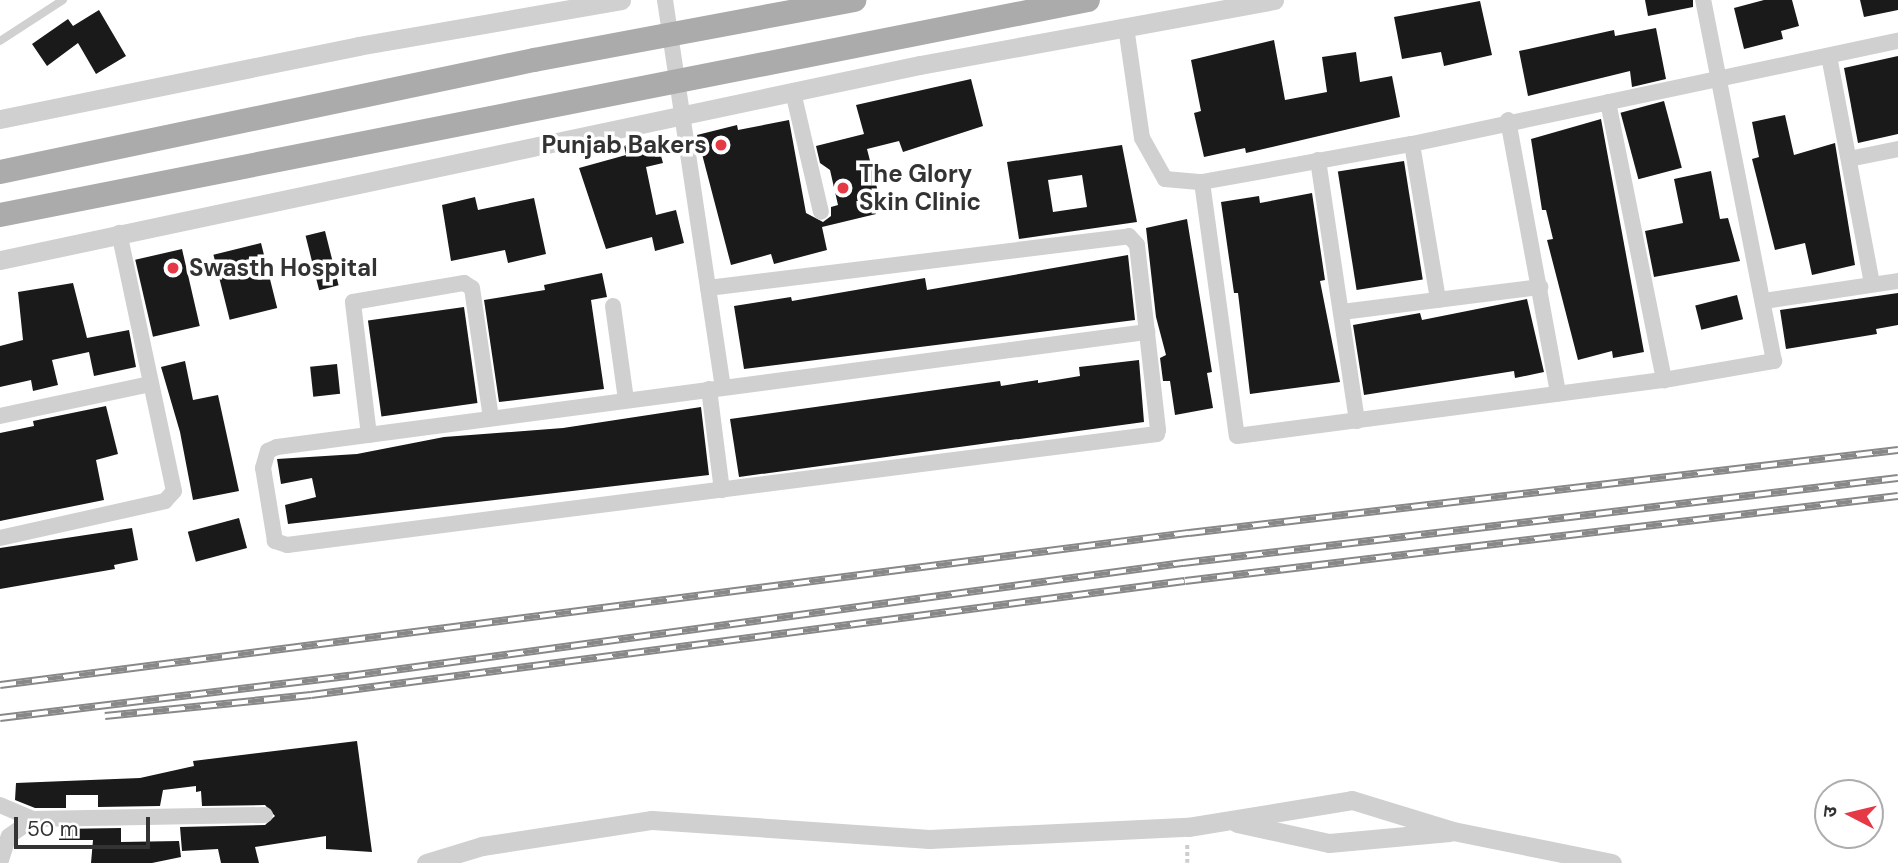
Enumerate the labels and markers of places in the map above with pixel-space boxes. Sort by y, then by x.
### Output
place label: Punjab Bakers [541,131,707,159]
marker: Punjab Bakers [713,137,729,153]
place label: The Glory Skin Clinic [859,160,981,216]
marker: The Glory Skin Clinic [833,178,853,198]
place label: Swasth Hospital [189,254,378,282]
marker: Swasth Hospital [163,258,183,278]

